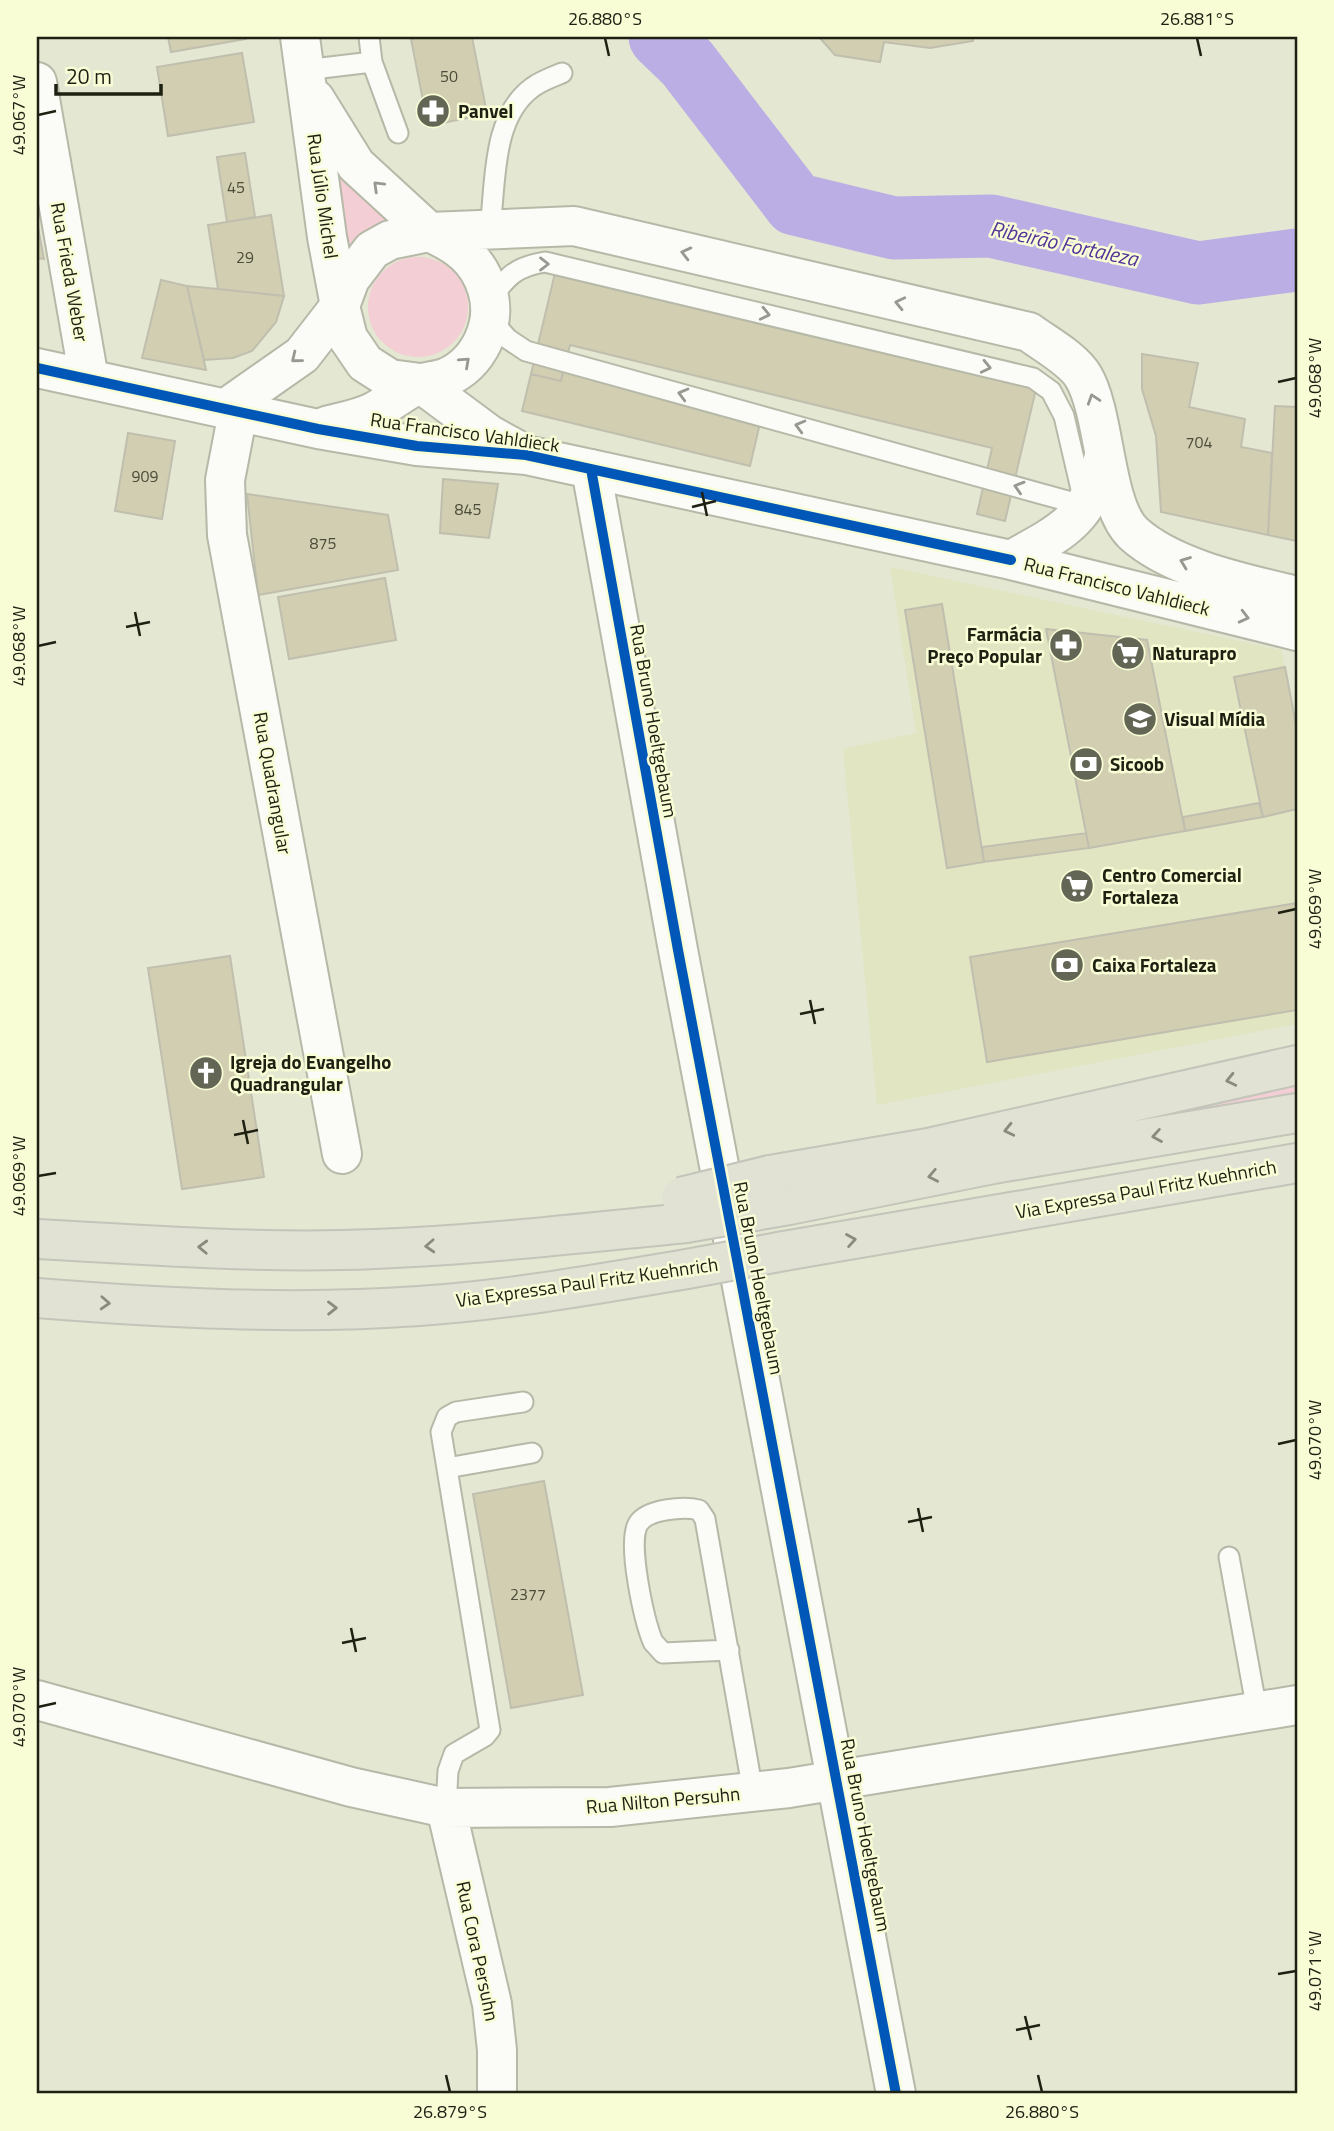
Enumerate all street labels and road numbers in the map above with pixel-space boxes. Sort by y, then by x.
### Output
street label: Rua Júlio Michel [300,131,347,261]
street label: Rua Frieda Weber [44,200,97,344]
street label: Rua Francisco Vahldieck [369,404,562,459]
street label: Rua Francisco Vahldieck [1021,548,1213,623]
street label: Rua Bruno Hoeltgebaum [623,622,686,820]
street label: Rua Quadrangular [247,709,300,857]
street label: Via Expressa Paul Fritz Kuehnrich [1013,1151,1279,1226]
street label: Rua Bruno Hoeltgebaum [727,1179,792,1377]
street label: Via Expressa Paul Fritz Kuehnrich [454,1249,720,1314]
street label: Rua Bruno Hoeltgebaum [834,1736,899,1934]
street label: Rua Nilton Persuhn [585,1778,741,1821]
street label: Rua Cora Persuhn [449,1878,507,2024]

